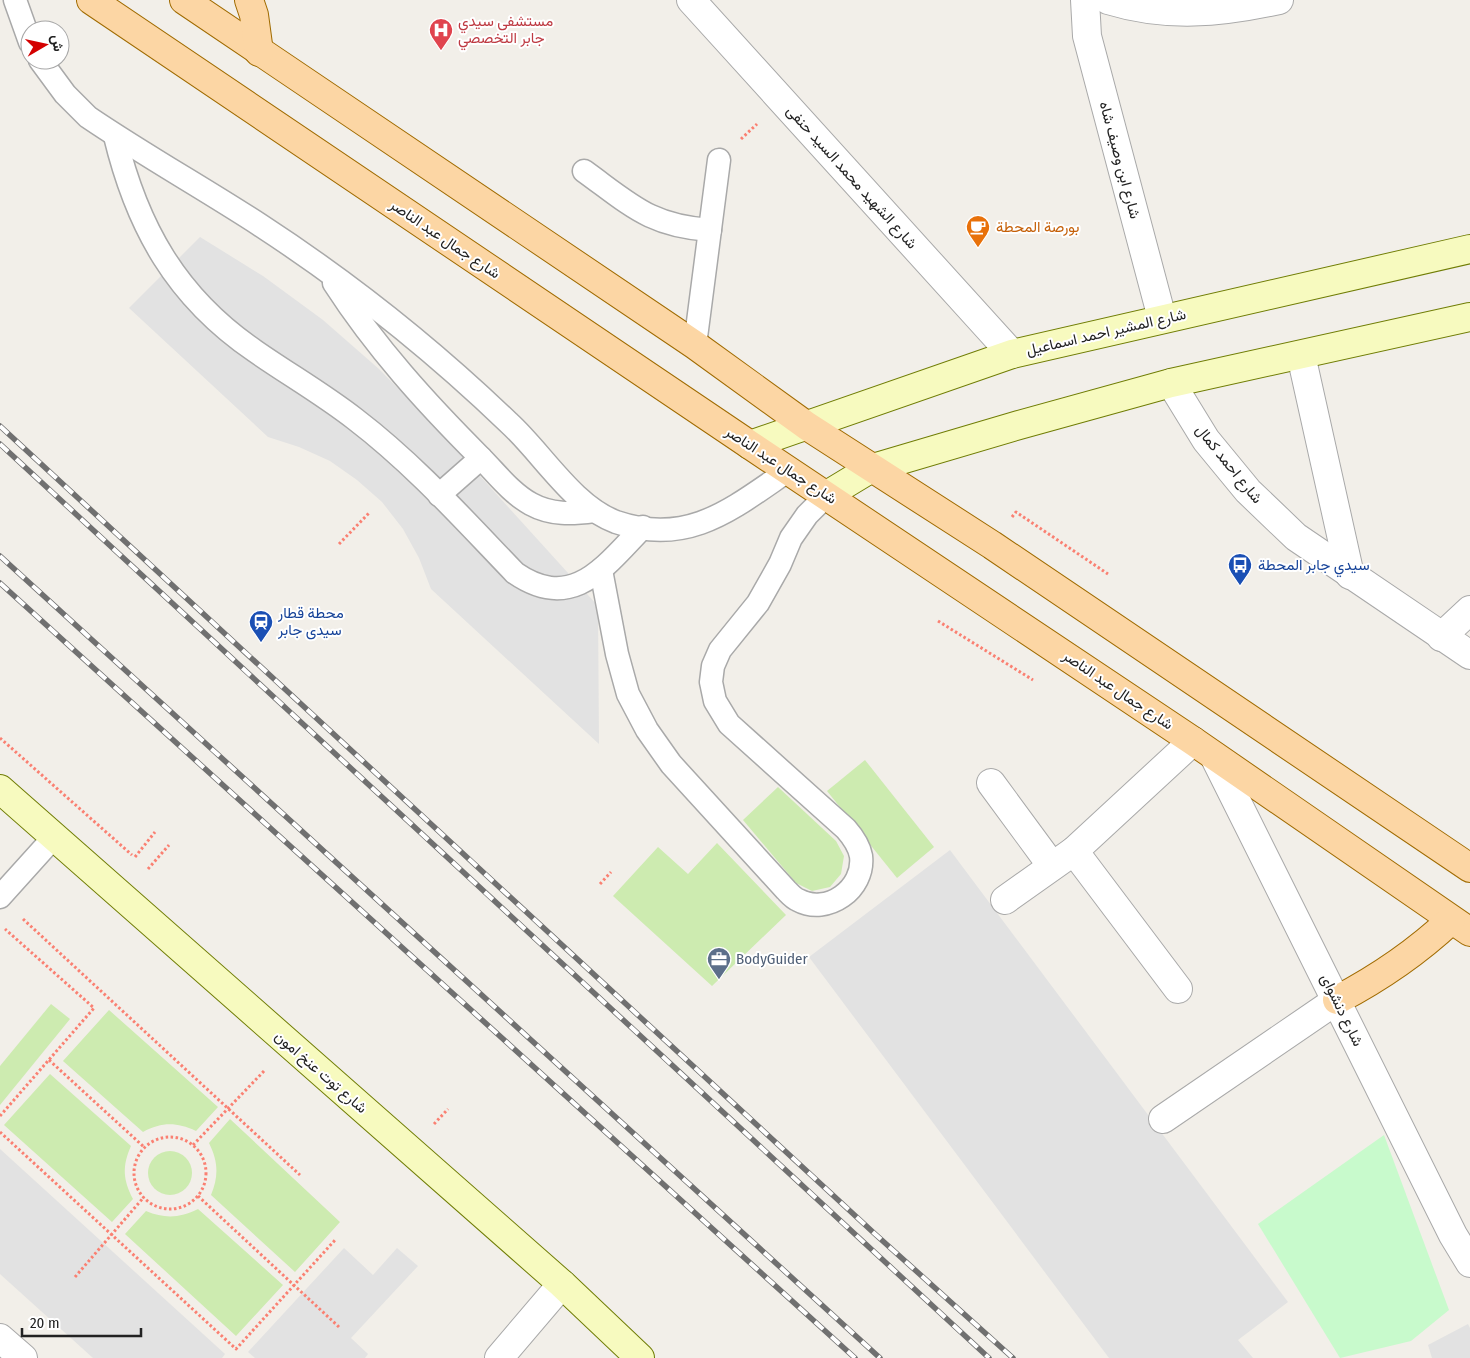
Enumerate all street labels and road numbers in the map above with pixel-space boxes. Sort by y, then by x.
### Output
street label: شارع ابن وصيف شاه [1094,99,1144,221]
street label: شارع الشهيد محمد السيد حنفى [781,102,921,254]
street label: شارع جمال عبد الناصر [385,195,504,284]
street label: شارع المشير احمد اسماعيل [1024,305,1188,361]
street label: شارع احمد كمال [1190,421,1266,508]
street label: شارع جمال عبد الناصر [720,422,840,509]
street label: شارع جمال عبد الناصر [1058,646,1177,735]
street label: شارع دنشواى [1315,971,1367,1050]
street label: شارع توت عنخ امون [270,1027,371,1119]

